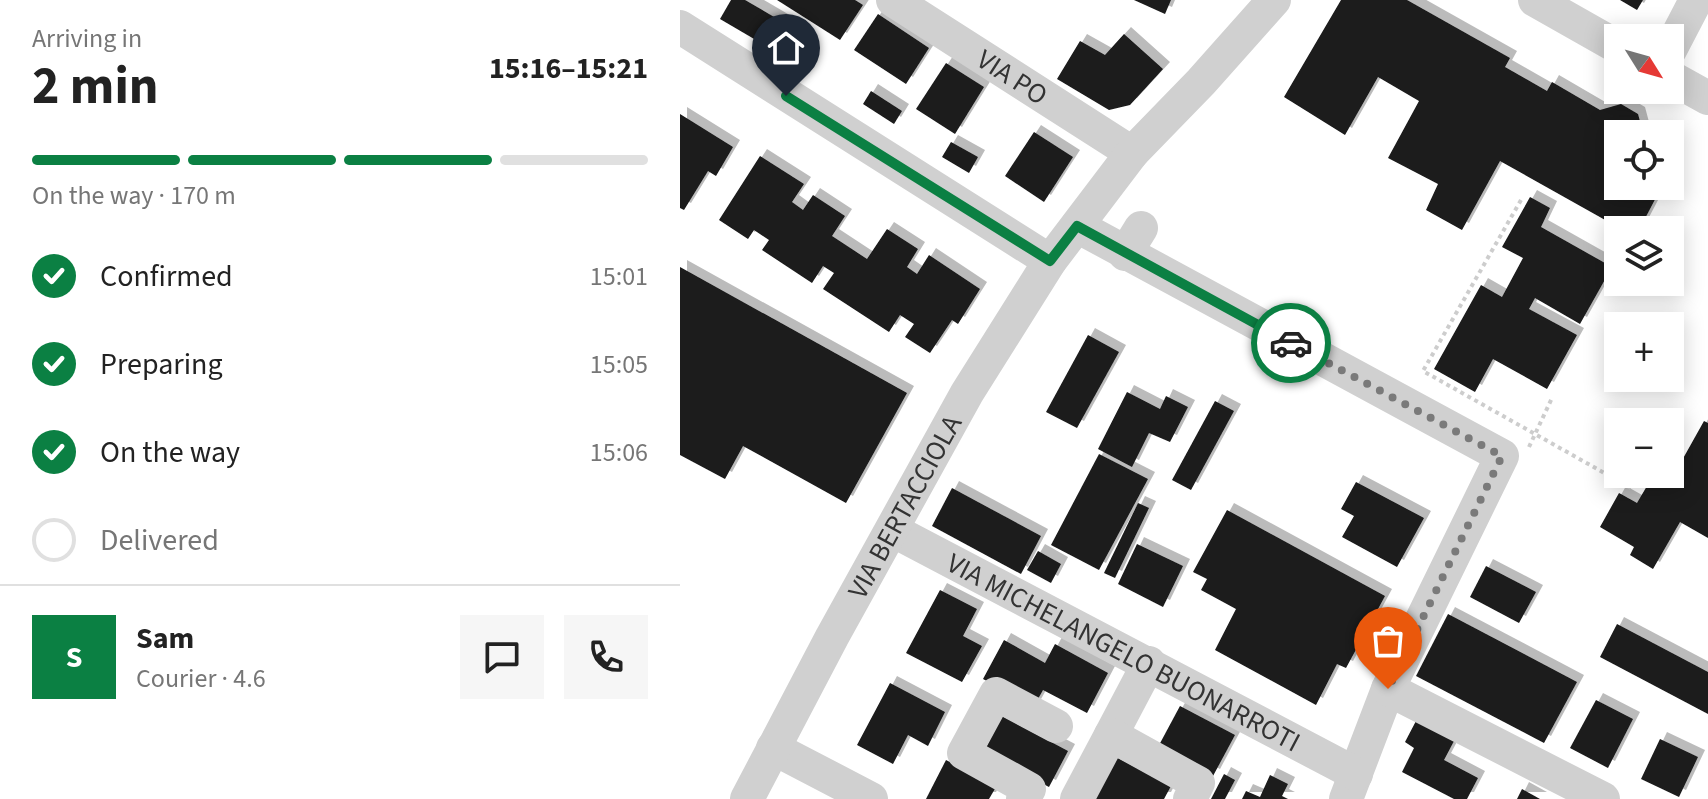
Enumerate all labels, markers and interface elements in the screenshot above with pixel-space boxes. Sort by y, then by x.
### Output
pin [752,14.0,820,96]
text: Arriving in [32,20,142,57]
north arrow [1604,24,1684,104]
map controls [1604,24,1684,488]
icon: home [764,26,808,70]
street label: VIA PO [969,40,1055,115]
text: 15:16–15:21 [489,47,648,90]
text: 2 min [32,50,159,124]
button: locate [1604,120,1684,200]
text: On the way · 170 m [32,177,236,214]
button: layers [1604,216,1684,296]
icon: check [32,254,76,298]
text: Confirmed [100,255,233,298]
text: 15:01 [590,258,648,295]
courier [1251,303,1331,383]
button: + [1604,312,1684,392]
icon: car [1269,321,1313,365]
icon: check [32,342,76,386]
text: Preparing [100,343,223,386]
text: 15:05 [590,346,648,383]
street label: VIA BERTACCIOLA [838,407,972,606]
button: − [1604,408,1684,488]
icon: check [32,430,76,474]
text: On the way [100,431,240,474]
text: 15:06 [590,434,648,471]
text: Delivered [100,519,219,562]
street label: VIA MICHELANGELO BUONARROTI [940,543,1307,762]
pin [1354,607,1422,689]
button: chat [460,615,544,699]
button: phone [564,615,648,699]
text: Sam [136,617,194,660]
icon: bag [1366,619,1410,663]
text: S [66,636,82,679]
text: Courier · 4.6 [136,660,266,697]

